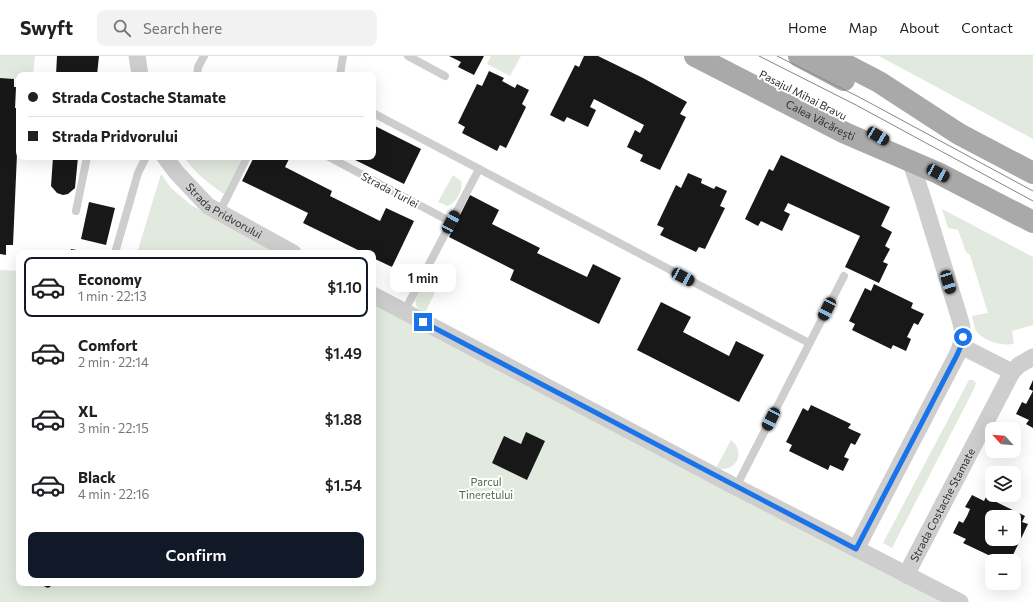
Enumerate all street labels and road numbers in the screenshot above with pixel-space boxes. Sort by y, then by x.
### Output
street label: Pasajul Mihai Bravu [757,67,849,122]
street label: Calea Văcărești [784,97,857,143]
street label: Strada Turlei [359,169,421,210]
street label: Strada Pridvorului [184,180,265,241]
street label: Strada Costache Stamate [907,446,977,564]

